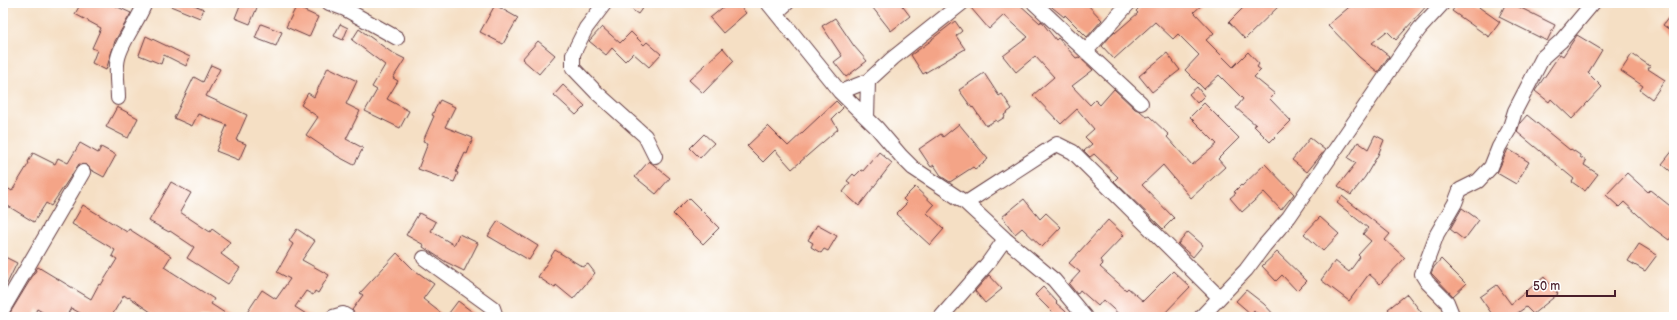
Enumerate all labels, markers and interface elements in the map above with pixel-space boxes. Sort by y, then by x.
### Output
scale bar [1527,272,1615,298]
text: 50 m [1533,279,1560,294]

